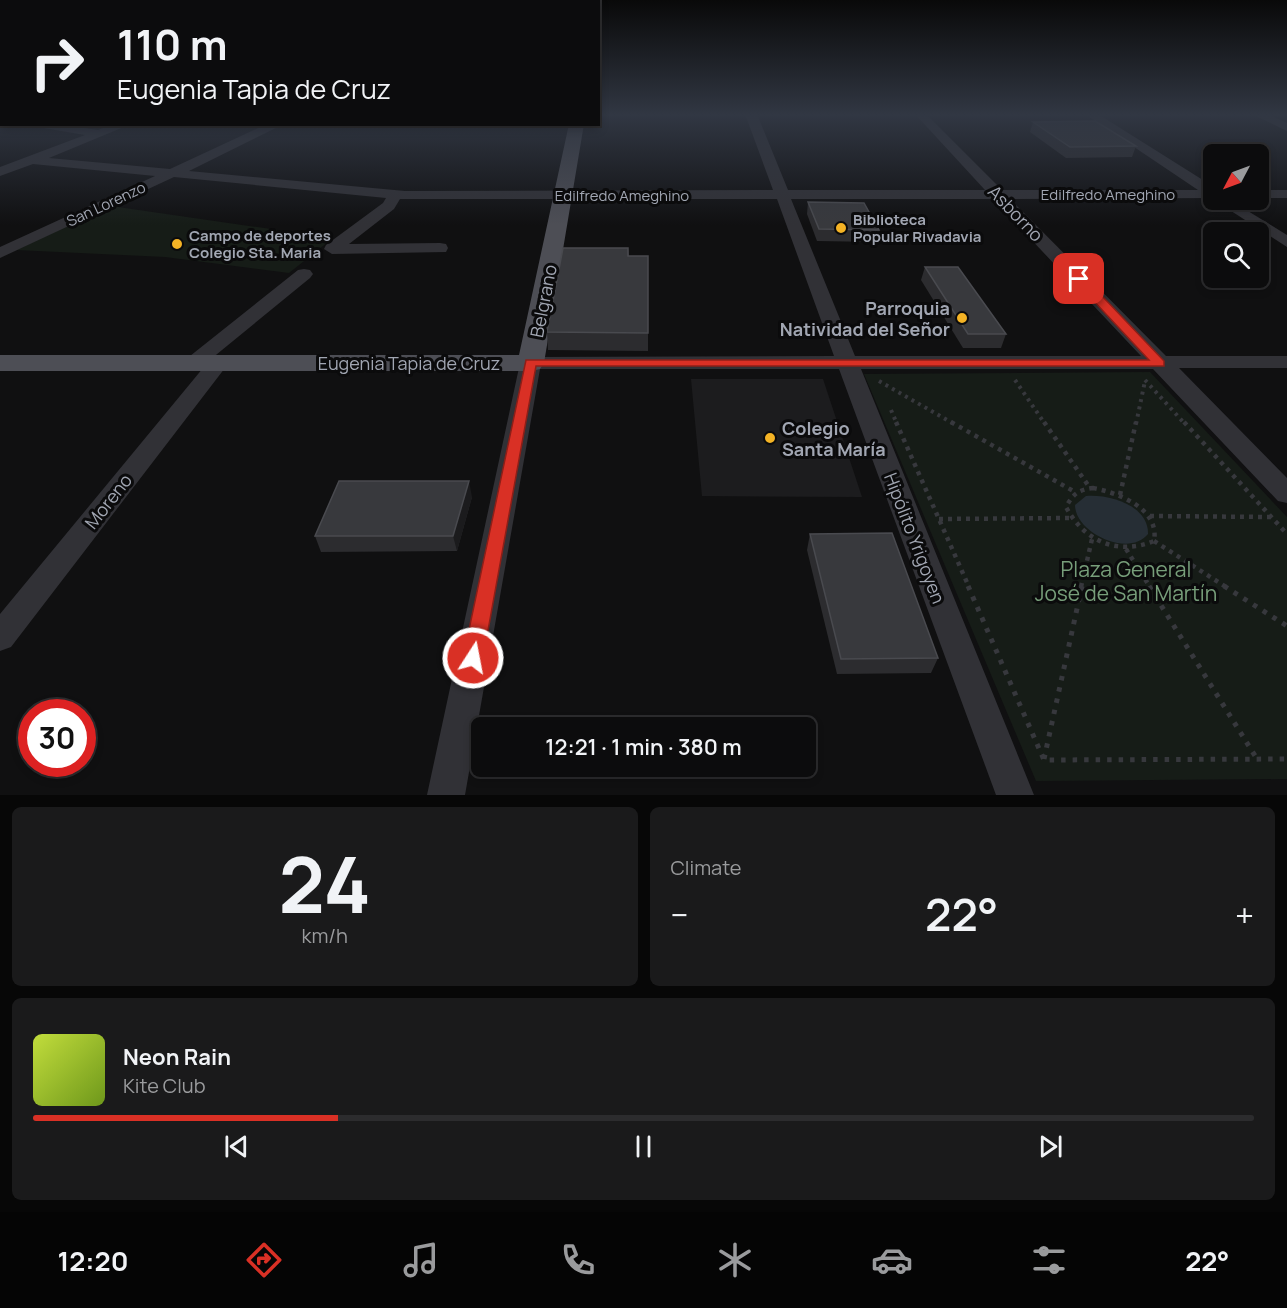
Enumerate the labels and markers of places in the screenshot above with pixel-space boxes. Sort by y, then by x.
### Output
place label: Biblioteca Popular Rivadavia [853,209,982,247]
marker: Biblioteca Popular Rivadavia [834,221,848,235]
place label: Campo de deportes Colegio Sta. Maria [189,225,331,263]
marker: Campo de deportes Colegio Sta. Maria [170,237,184,251]
pin [1053,253,1104,304]
place label: Parroquia Natividad del Señor [780,296,950,341]
marker: Parroquia Natividad del Señor [955,311,969,325]
place label: Colegio Santa María [782,416,886,461]
marker: Colegio Santa María [763,431,777,445]

